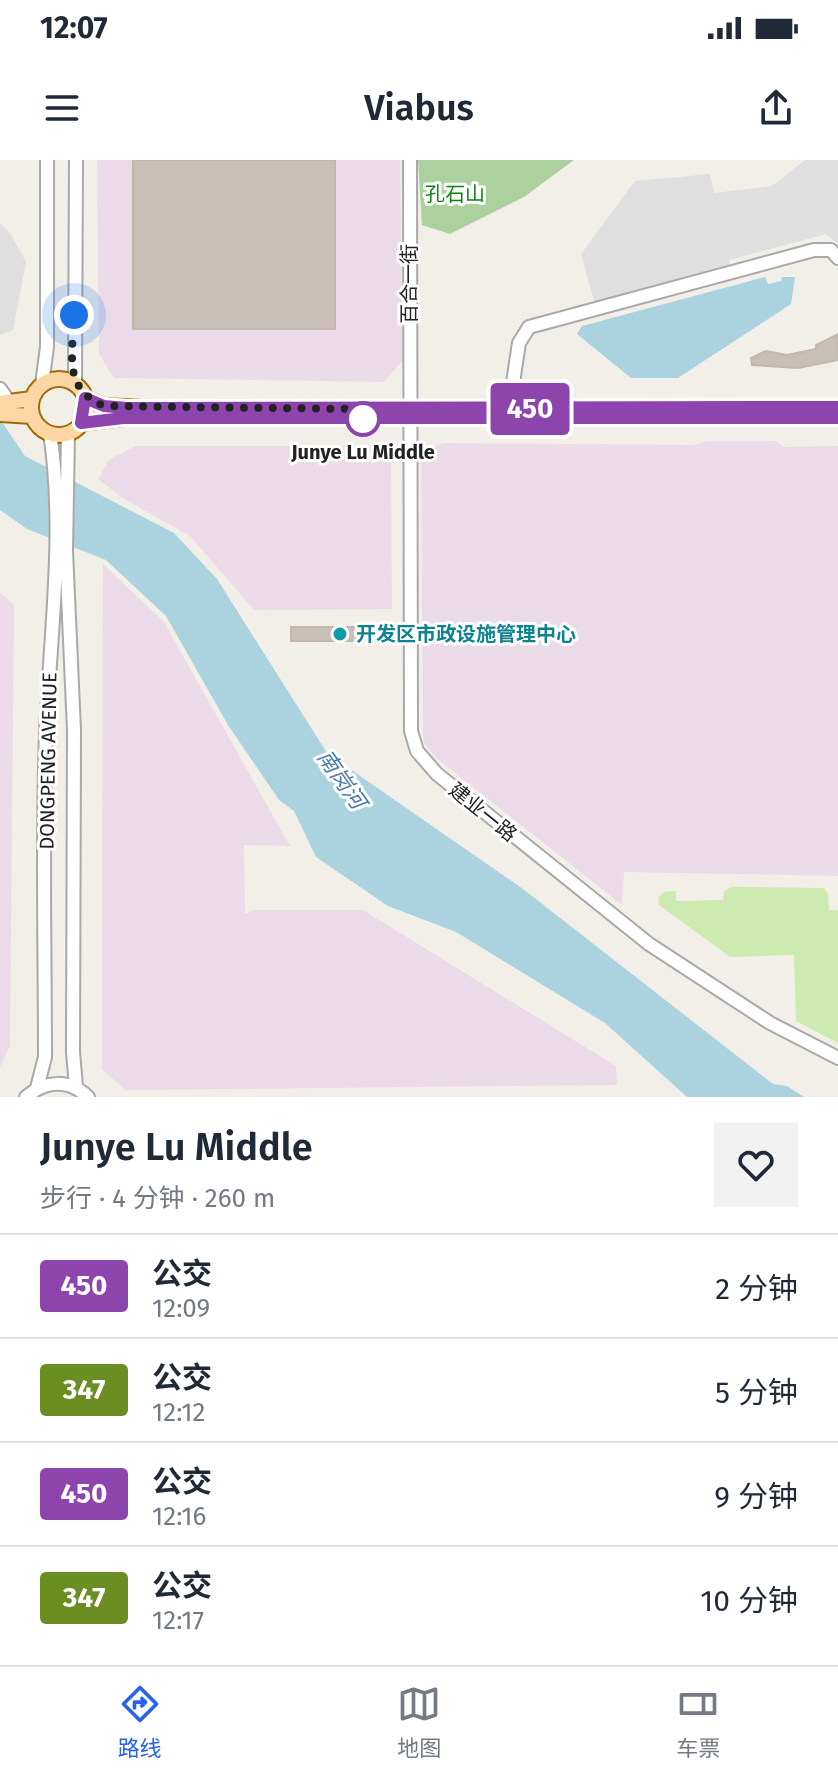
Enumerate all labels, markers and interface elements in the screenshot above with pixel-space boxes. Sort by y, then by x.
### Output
text: 12:07 [40,10,108,46]
icon: menu [40,86,84,130]
text: Viabus [364,86,474,130]
icon: share [754,86,798,130]
park label: 孔石山 [425,182,485,206]
street label: 百合一街 [397,244,421,324]
your location [54,295,94,335]
line badge: 450 [484,383,576,435]
text: 450 [507,392,553,425]
marker: Junye Lu Middle [346,402,380,436]
place label: Junye Lu Middle [290,440,435,464]
place label: 开发区市政设施管理中心 [356,622,576,646]
marker: 开发区市政设施管理中心 [331,625,349,643]
street label: DONGPENG AVENUE [34,672,62,850]
water label: 南岗河 [312,745,374,817]
street label: 建业一路 [444,778,522,846]
button: heart [714,1123,798,1207]
text: Junye Lu Middle [40,1124,313,1170]
text: 步行 · 4 分钟 · 260 m [40,1183,275,1214]
text: 公交 [152,1256,212,1292]
text: 450 [61,1269,107,1302]
text: 2 分钟 [715,1271,798,1307]
text: 12:09 [152,1293,210,1324]
text: 公交 [152,1360,212,1396]
text: 347 [63,1373,105,1406]
text: 5 分钟 [715,1375,798,1411]
text: 12:12 [152,1397,205,1428]
text: 公交 [152,1464,212,1500]
text: 450 [61,1477,107,1510]
text: 9 分钟 [714,1479,798,1515]
text: 12:16 [152,1501,206,1532]
text: 公交 [152,1568,212,1604]
text: 347 [63,1581,105,1614]
text: 10 分钟 [700,1583,798,1619]
text: 12:17 [152,1605,204,1636]
tab: 路线 [118,1682,162,1762]
tab: 地图 [397,1682,441,1762]
tab: 车票 [676,1682,720,1762]

